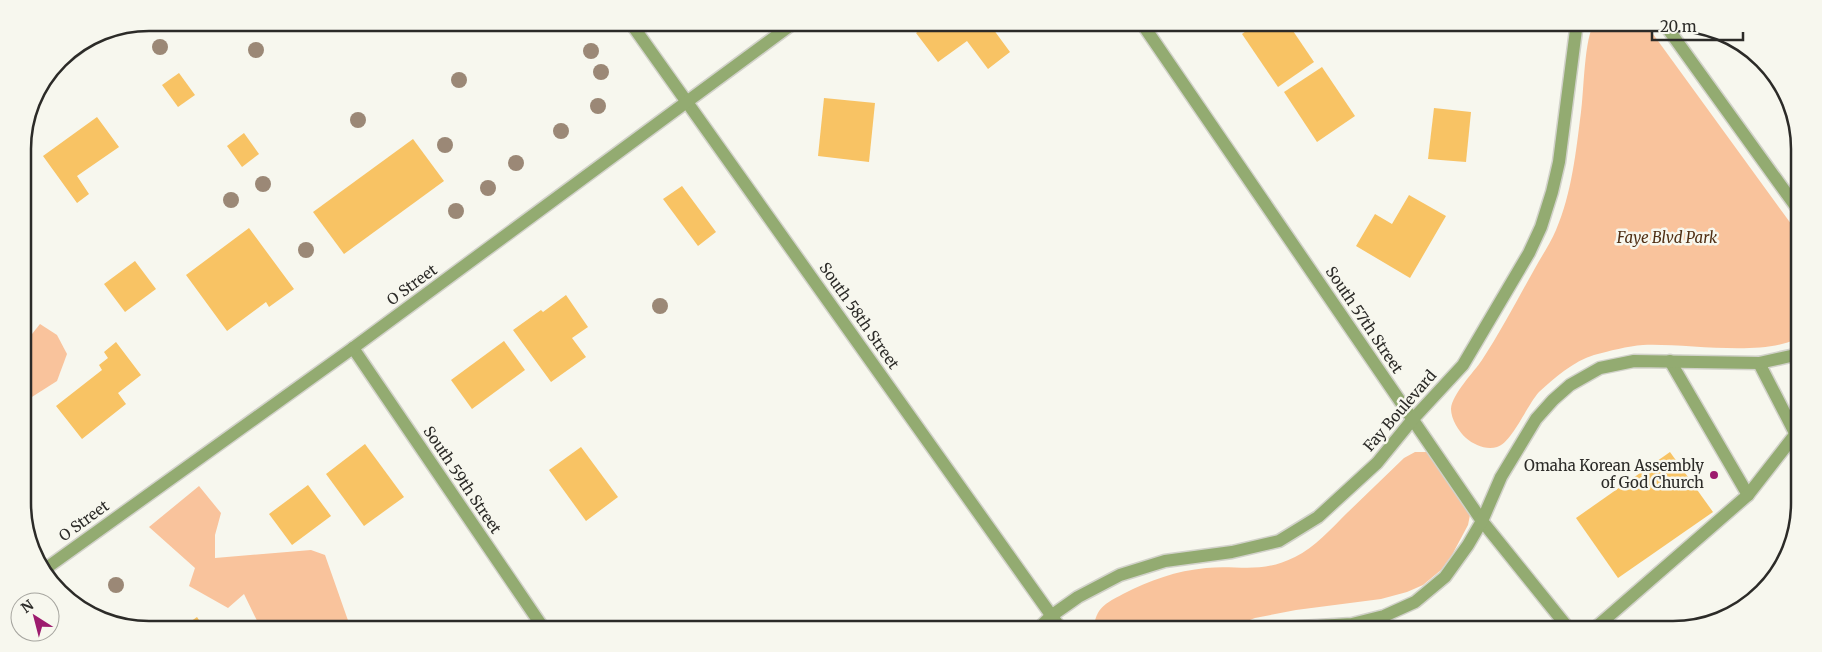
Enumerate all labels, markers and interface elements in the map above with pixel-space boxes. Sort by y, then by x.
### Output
scale bar [1652,10,1743,42]
text: 20 m [1660,17,1697,36]
park label: Faye Blvd Park [1616,228,1718,247]
street label: South 58th Street [816,259,903,373]
street label: O Street [383,260,441,309]
street label: South 57th Street [1322,263,1407,377]
street label: Fay Boulevard [1359,366,1440,455]
street label: South 59th Street [419,422,506,537]
place label: Omaha Korean Assembly of God Church [1524,456,1704,492]
marker: Omaha Korean Assembly of God Church [1708,469,1720,481]
street label: O Street [55,496,113,545]
north arrow [10,592,60,642]
text: N [18,596,37,617]

